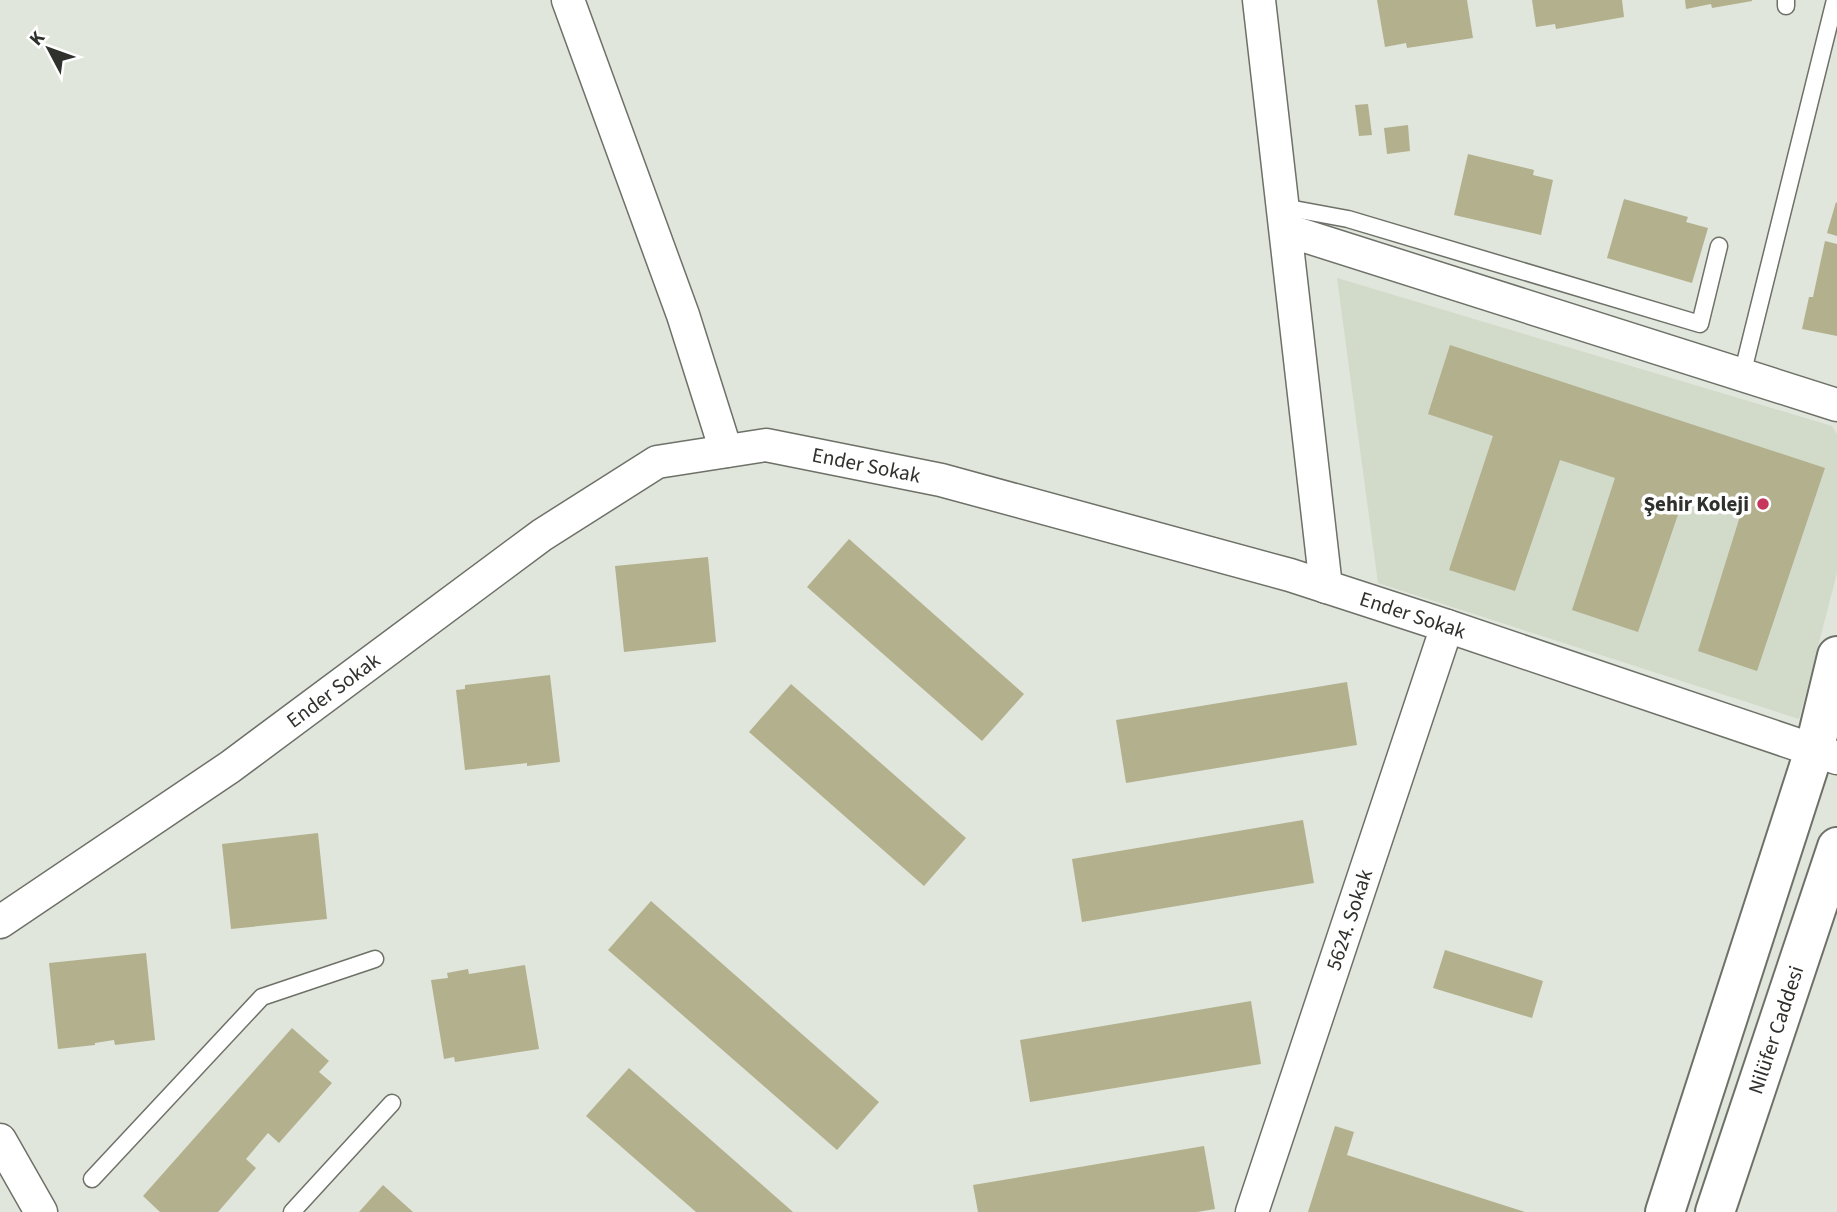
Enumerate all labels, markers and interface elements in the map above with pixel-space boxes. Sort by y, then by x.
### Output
north arrow [14,14,84,84]
text: K [23,25,52,52]
street label: Ender Sokak [809,440,924,491]
place label: Şehir Koleji [1643,489,1749,519]
marker: Şehir Koleji [1755,496,1771,512]
street label: Ender Sokak [1356,584,1470,647]
street label: Ender Sokak [280,645,387,735]
street label: 5624. Sokak [1318,865,1380,974]
street label: Nilüfer Caddesi [1740,962,1811,1098]

